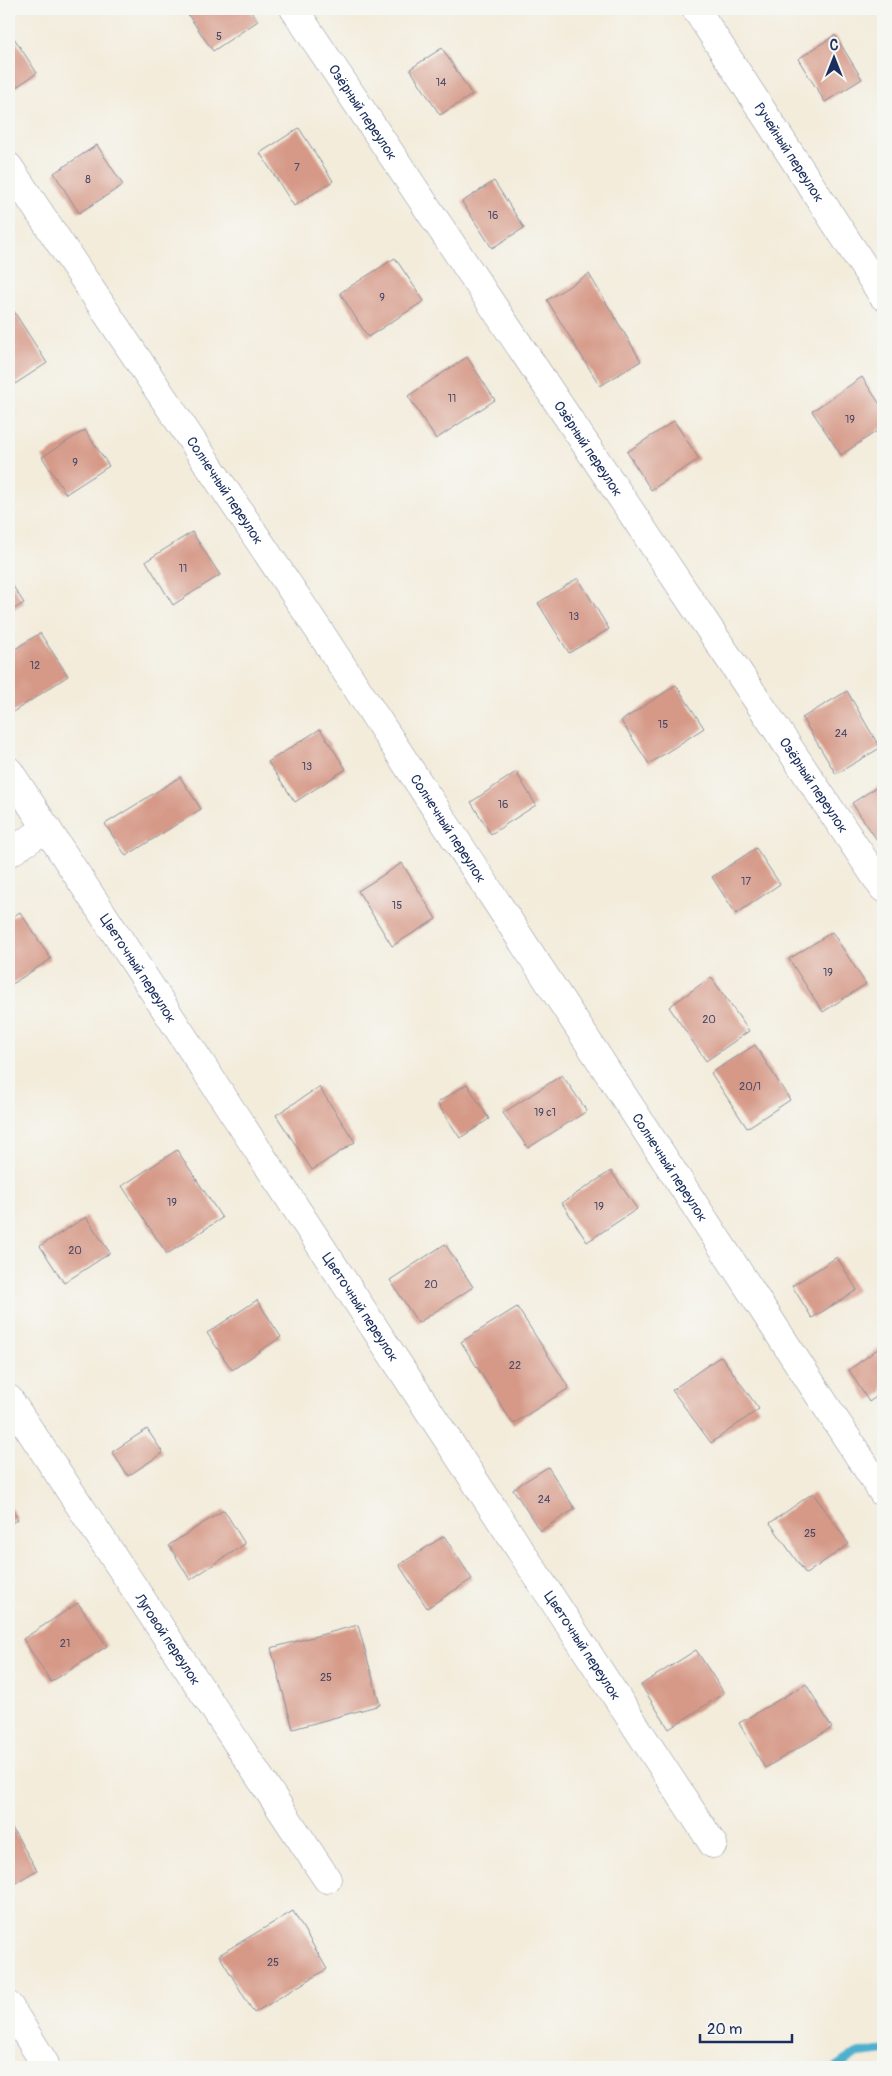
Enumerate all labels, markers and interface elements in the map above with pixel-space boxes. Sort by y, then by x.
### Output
house number: 5 [216,30,222,43]
north arrow [810,32,860,82]
text: С [830,37,839,54]
street label: Озёрный переулок [325,61,401,163]
house number: 14 [436,76,447,89]
street label: Ручейный переулок [750,100,827,205]
house number: 7 [294,161,300,174]
house number: 8 [85,173,91,186]
house number: 16 [488,209,498,222]
house number: 9 [379,291,385,304]
house number: 11 [448,392,456,405]
street label: Озёрный переулок [550,398,626,500]
house number: 19 [845,413,855,426]
street label: Солнечный переулок [183,434,267,548]
house number: 9 [72,456,78,469]
house number: 11 [179,562,187,575]
house number: 13 [569,610,579,623]
house number: 12 [30,659,40,672]
house number: 15 [658,718,668,731]
house number: 24 [835,727,848,740]
street label: Озёрный переулок [775,734,852,836]
house number: 13 [302,760,312,773]
street label: Солнечный переулок [406,771,490,886]
house number: 16 [498,798,508,811]
house number: 17 [741,875,751,888]
house number: 15 [392,899,402,912]
street label: Цветочный переулок [96,911,180,1026]
house number: 19 [823,966,833,979]
house number: 20 [702,1013,716,1026]
house number: 20/1 [739,1080,761,1093]
house number: 19 с1 [534,1106,556,1119]
street label: Солнечный переулок [628,1110,711,1225]
house number: 19 [167,1196,177,1209]
house number: 19 [594,1200,604,1213]
house number: 20 [68,1244,82,1257]
street label: Цветочный переулок [318,1250,402,1365]
house number: 20 [424,1278,438,1291]
house number: 22 [509,1359,521,1372]
house number: 24 [538,1493,551,1506]
house number: 25 [804,1527,816,1540]
street label: Цветочный переулок [540,1588,624,1704]
street label: Луговой переулок [131,1589,204,1688]
house number: 21 [60,1637,70,1650]
house number: 25 [320,1671,332,1684]
house number: 25 [267,1956,279,1969]
scale bar [700,2011,792,2043]
text: 20 m [707,2020,742,2039]

